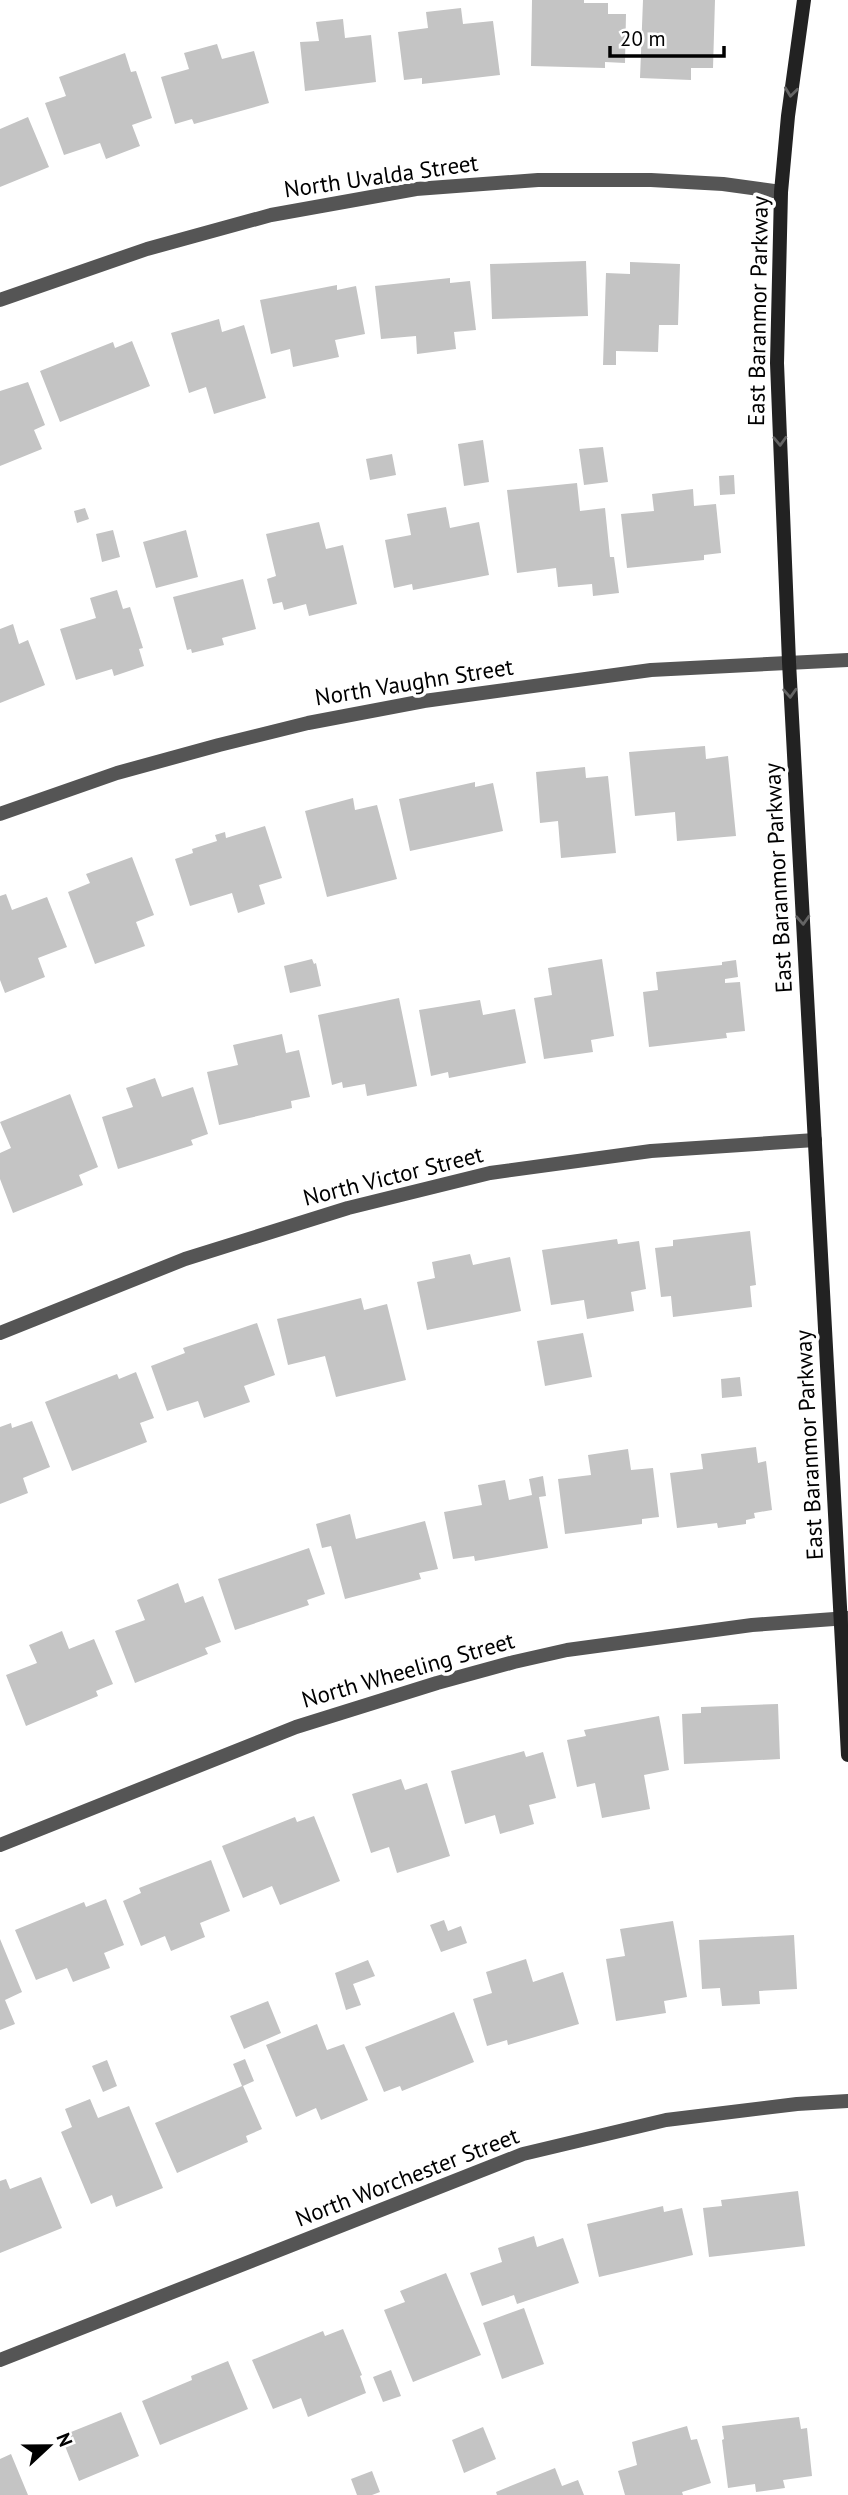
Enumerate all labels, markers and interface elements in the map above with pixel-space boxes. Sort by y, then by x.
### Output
scale bar [610,14,724,58]
text: 20 m [620,25,666,52]
one-way arrow [784,86,799,98]
street label: North Uvalda Street [282,147,480,203]
street label: East Baranmor Parkway [741,195,774,426]
one-way arrow [772,436,787,447]
street label: North Vaughn Street [313,651,515,711]
one-way arrow [783,688,798,699]
street label: East Baranmor Parkway [757,762,798,994]
one-way arrow [795,915,810,926]
street label: North Victor Street [300,1139,486,1212]
street label: East Baranmor Parkway [788,1329,829,1561]
street label: North Wheeling Street [298,1625,518,1714]
street label: North Worchester Street [291,2120,523,2233]
north arrow [14,2411,84,2481]
text: N [51,2429,78,2450]

